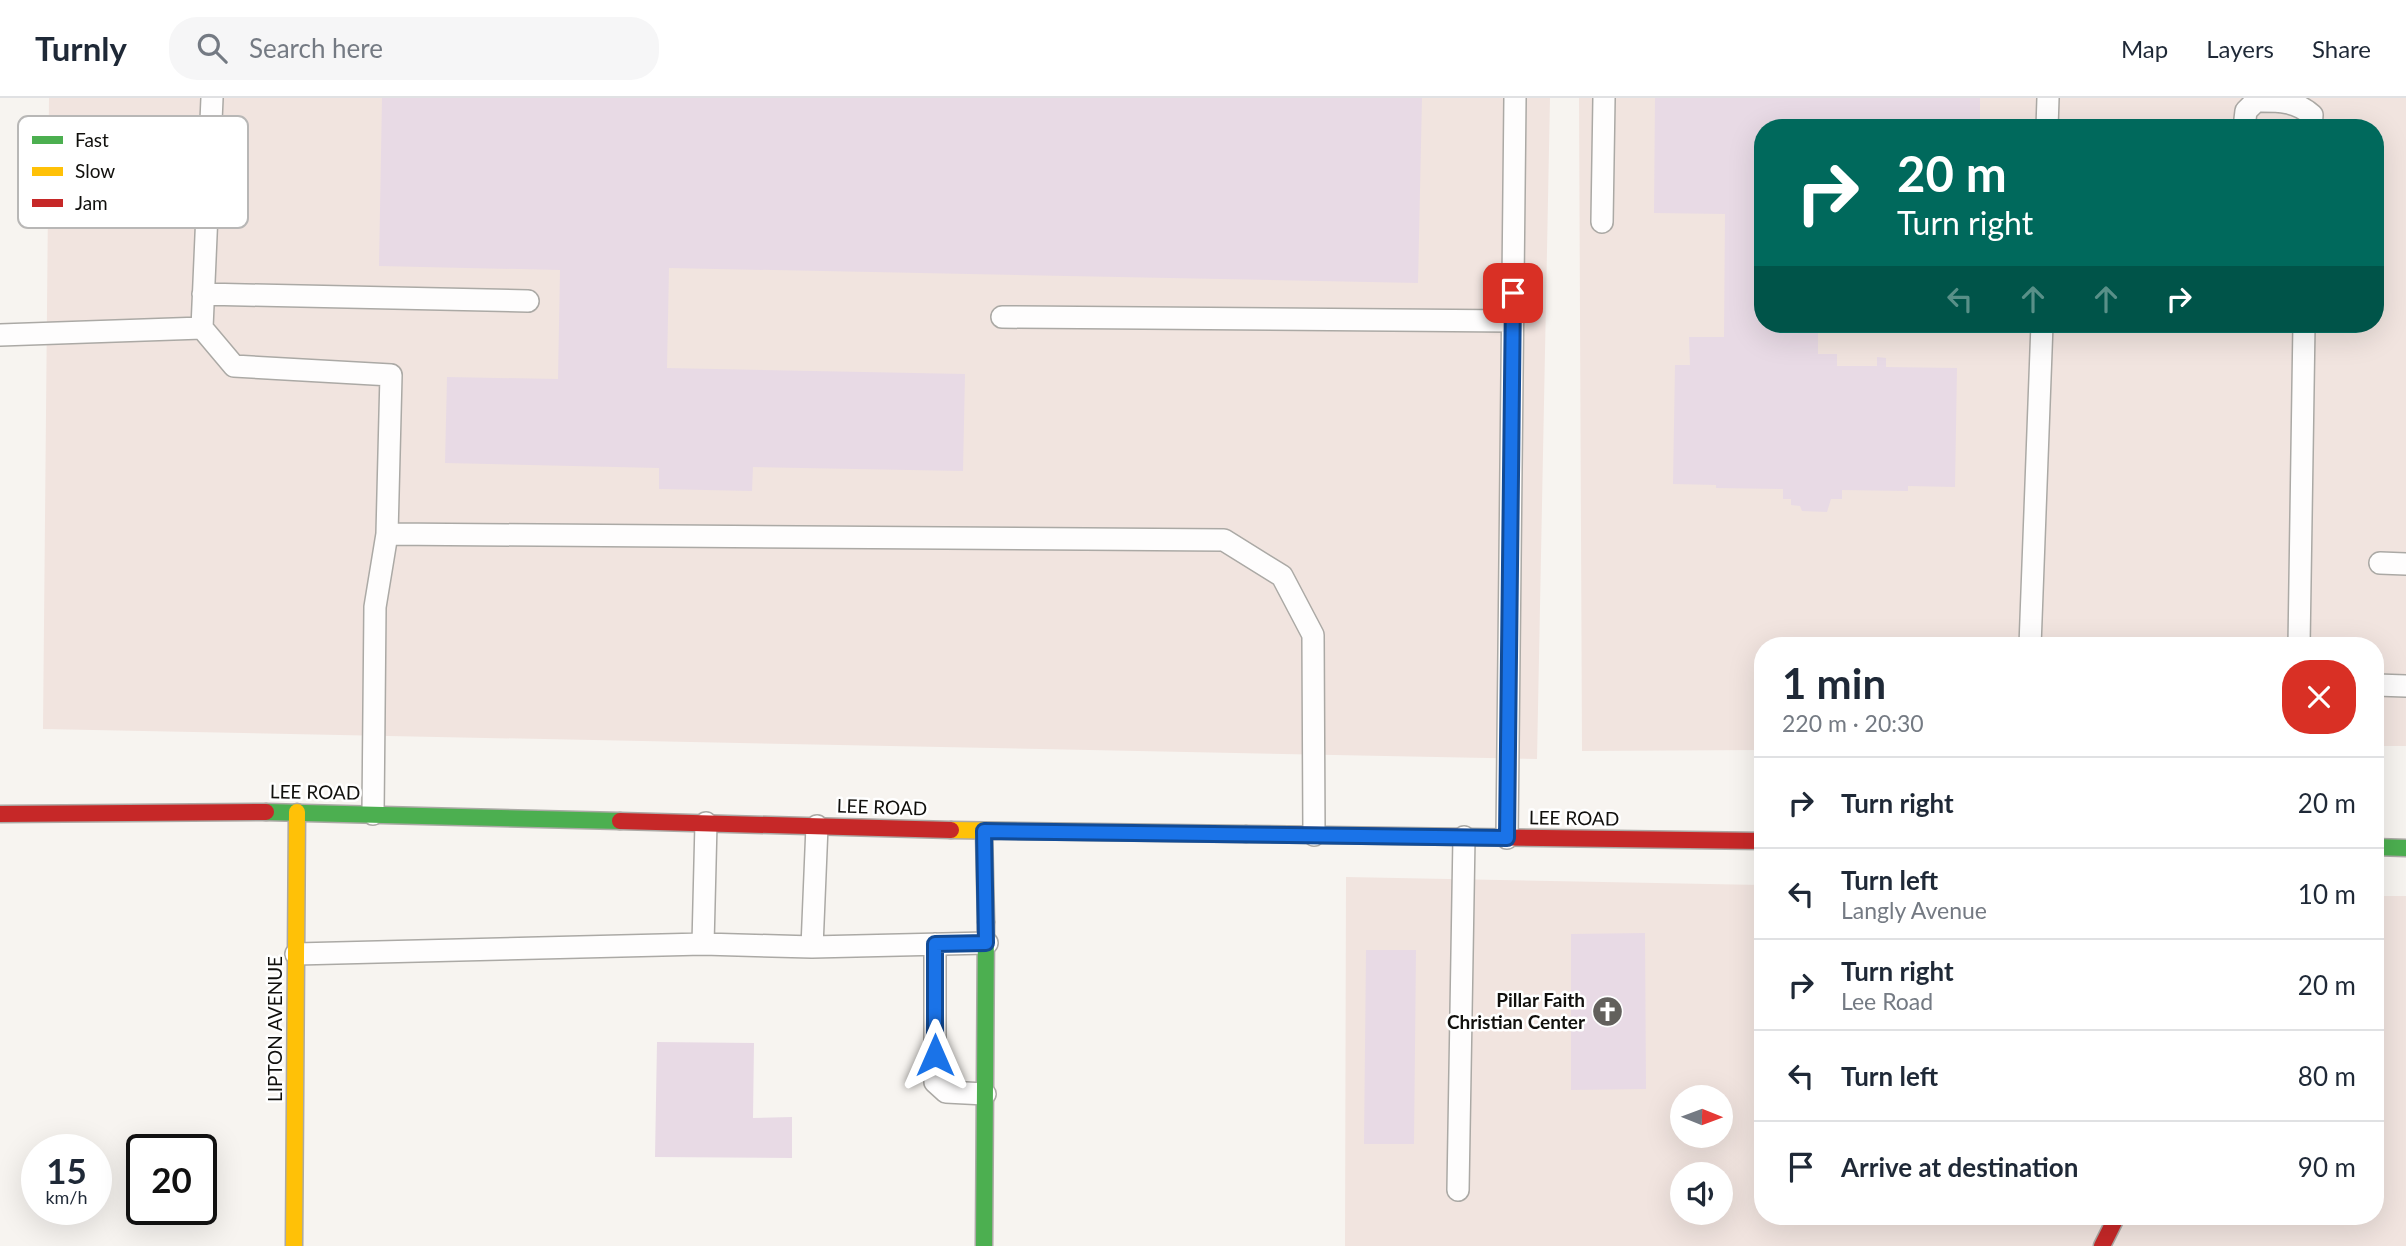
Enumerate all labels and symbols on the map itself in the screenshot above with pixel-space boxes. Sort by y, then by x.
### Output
legend [18,116,248,228]
text: Fast [75,128,109,151]
text: Slow [75,159,115,182]
text: Jam [75,191,108,214]
pin [1483,263,1543,323]
street label: LEE ROAD [270,779,360,804]
street label: LEE ROAD [836,793,928,820]
street label: LEE ROAD [1529,805,1619,830]
street label: LIPTON AVENUE [263,956,286,1102]
place label: Pillar Faith Christian Center [1447,988,1586,1033]
church icon: Pillar Faith Christian Center [1591,994,1625,1028]
position arrow [898,1018,972,1092]
north arrow [1670,1085,1732,1148]
speed limit sign: 20 [126,1134,217,1225]

